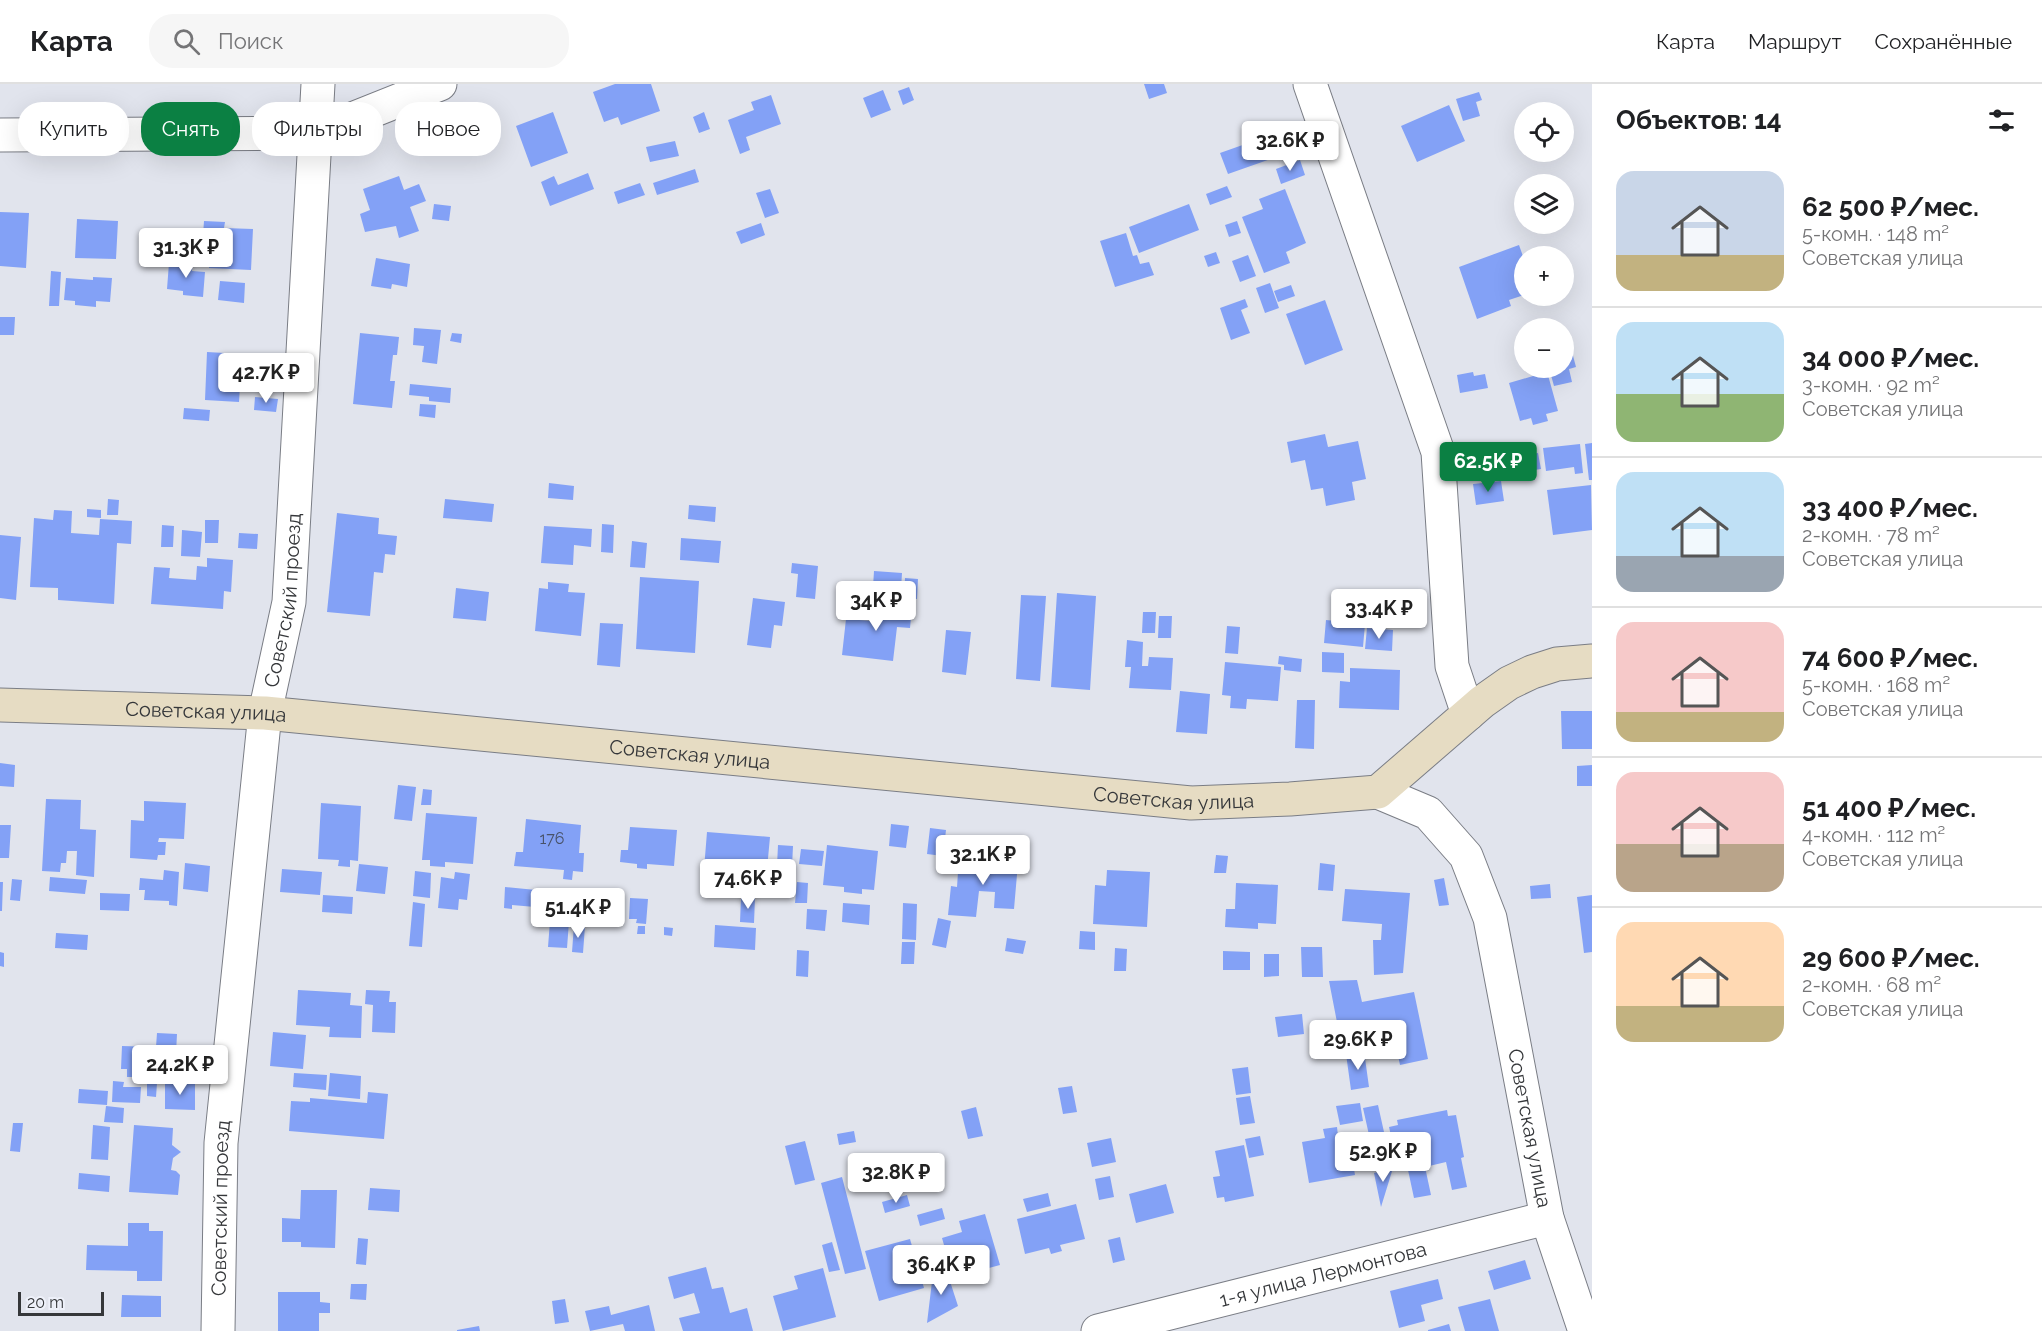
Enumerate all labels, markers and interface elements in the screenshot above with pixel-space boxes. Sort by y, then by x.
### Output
search box [149,14,569,68]
text: Карта [30,25,113,58]
icon: search [170,25,203,58]
text: Поиск [218,28,283,54]
text: Карта [1656,29,1715,54]
text: Маршрут [1748,29,1841,54]
text: Сохранённые [1874,29,2012,54]
chip: Купить [18,102,129,156]
chip: Снять [141,102,240,156]
chip: Фильтры [252,102,383,156]
chip: Новое [395,102,501,156]
map controls [1514,102,1574,378]
button: locate [1514,102,1574,162]
icon: filters [1985,104,2018,137]
text: Объектов: 14 [1616,105,1782,135]
pin: 32.6K ₽ [1235,121,1345,172]
text: 32.6K ₽ [1256,128,1324,152]
button: layers [1514,174,1574,234]
text: 62 500 ₽/мес. [1802,192,1979,222]
icon: home [1664,195,1736,267]
text: 5-комн. · 148 m² [1802,222,1949,246]
pin: 31.3K ₽ [131,228,241,279]
text: 31.3K ₽ [153,235,219,259]
button: + [1514,246,1574,306]
text: Советская улица [1802,246,1963,270]
button: − [1514,318,1574,378]
text: 34 000 ₽/мес. [1802,343,1979,373]
icon: home [1664,346,1736,418]
pin: 42.7K ₽ [211,353,321,404]
text: 42.7K ₽ [232,360,300,384]
text: 3-комн. · 92 m² [1802,373,1940,397]
text: Советская улица [1802,397,1963,421]
pin: 62.5K ₽ [1433,442,1543,493]
text: 62.5K ₽ [1454,449,1522,473]
text: 33 400 ₽/мес. [1802,493,1978,523]
icon: home [1664,496,1736,568]
street label: Советский проезд [259,512,306,689]
text: 2-комн. · 78 m² [1802,523,1940,547]
text: Советская улица [1802,547,1963,571]
pin: 34K ₽ [834,581,918,632]
text: 34K ₽ [850,588,902,612]
pin: 33.4K ₽ [1324,589,1434,640]
text: 33.4K ₽ [1345,596,1413,620]
text: 74 600 ₽/мес. [1802,643,1978,673]
icon: home [1664,646,1736,718]
text: 5-комн. · 168 m² [1802,673,1950,697]
street label: Советская улица [125,697,288,727]
text: Советская улица [1802,697,1963,721]
street label: Советская улица [608,735,771,774]
street label: Советская улица [1092,782,1255,815]
text: 51 400 ₽/мес. [1802,793,1976,823]
icon: home [1664,796,1736,868]
text: 4-комн. · 112 m² [1802,823,1945,847]
house number: 176 [540,829,564,848]
pin: 32.1K ₽ [928,835,1038,886]
text: 32.1K ₽ [950,842,1016,866]
text: Советская улица [1802,847,1963,871]
pin: 74.6K ₽ [693,859,803,910]
text: 74.6K ₽ [714,866,782,890]
pin: 51.4K ₽ [523,888,633,939]
text: 51.4K ₽ [545,895,611,919]
text: 29 600 ₽/мес. [1802,943,1980,973]
icon: home [1664,946,1736,1018]
text: 2-комн. · 68 m² [1802,973,1941,997]
text: Советская улица [1802,997,1963,1021]
pin: 29.6K ₽ [1303,1020,1413,1071]
text: 29.6K ₽ [1323,1027,1393,1051]
pin: 24.2K ₽ [125,1045,235,1096]
street label: Советская улица [1503,1047,1557,1210]
text: 24.2K ₽ [146,1052,214,1076]
street label: Советский проезд [207,1118,235,1296]
pin: 52.9K ₽ [1328,1132,1438,1183]
text: 52.9K ₽ [1349,1139,1417,1163]
pin: 32.8K ₽ [841,1153,951,1204]
text: 32.8K ₽ [862,1160,930,1184]
street label: 1-я улица Лермонтова [1217,1237,1429,1312]
pin: 36.4K ₽ [886,1245,996,1296]
text: 36.4K ₽ [907,1252,975,1276]
scale bar [18,1289,104,1316]
text: 20 m [27,1293,64,1312]

